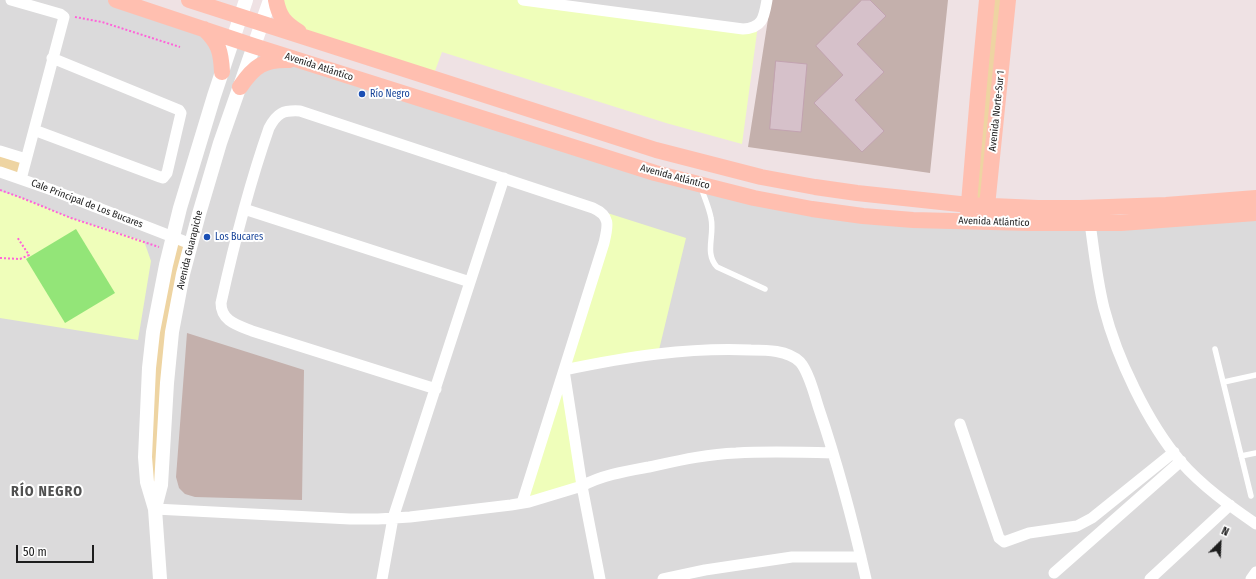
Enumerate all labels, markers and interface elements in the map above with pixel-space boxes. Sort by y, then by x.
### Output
street label: Avenida Atlántico [283,50,355,84]
street label: Avenida Norte-Sur 1 [987,70,1007,152]
place label: Río Negro [370,88,410,100]
marker: Río Negro [357,89,367,99]
street label: Avenida Atlántico [639,162,711,192]
street label: Cale Principal de Los Bucares [29,177,145,231]
street label: Avenida Guarapiche [174,209,206,291]
street label: Avenida Atlántico [958,215,1030,229]
place label: Los Bucares [215,231,263,243]
marker: Los Bucares [202,232,212,242]
district label: RÍO NEGRO [11,484,83,500]
north arrow [1200,523,1240,563]
text: N [1219,524,1231,539]
scale bar [18,537,96,563]
text: 50 m [23,545,47,559]

